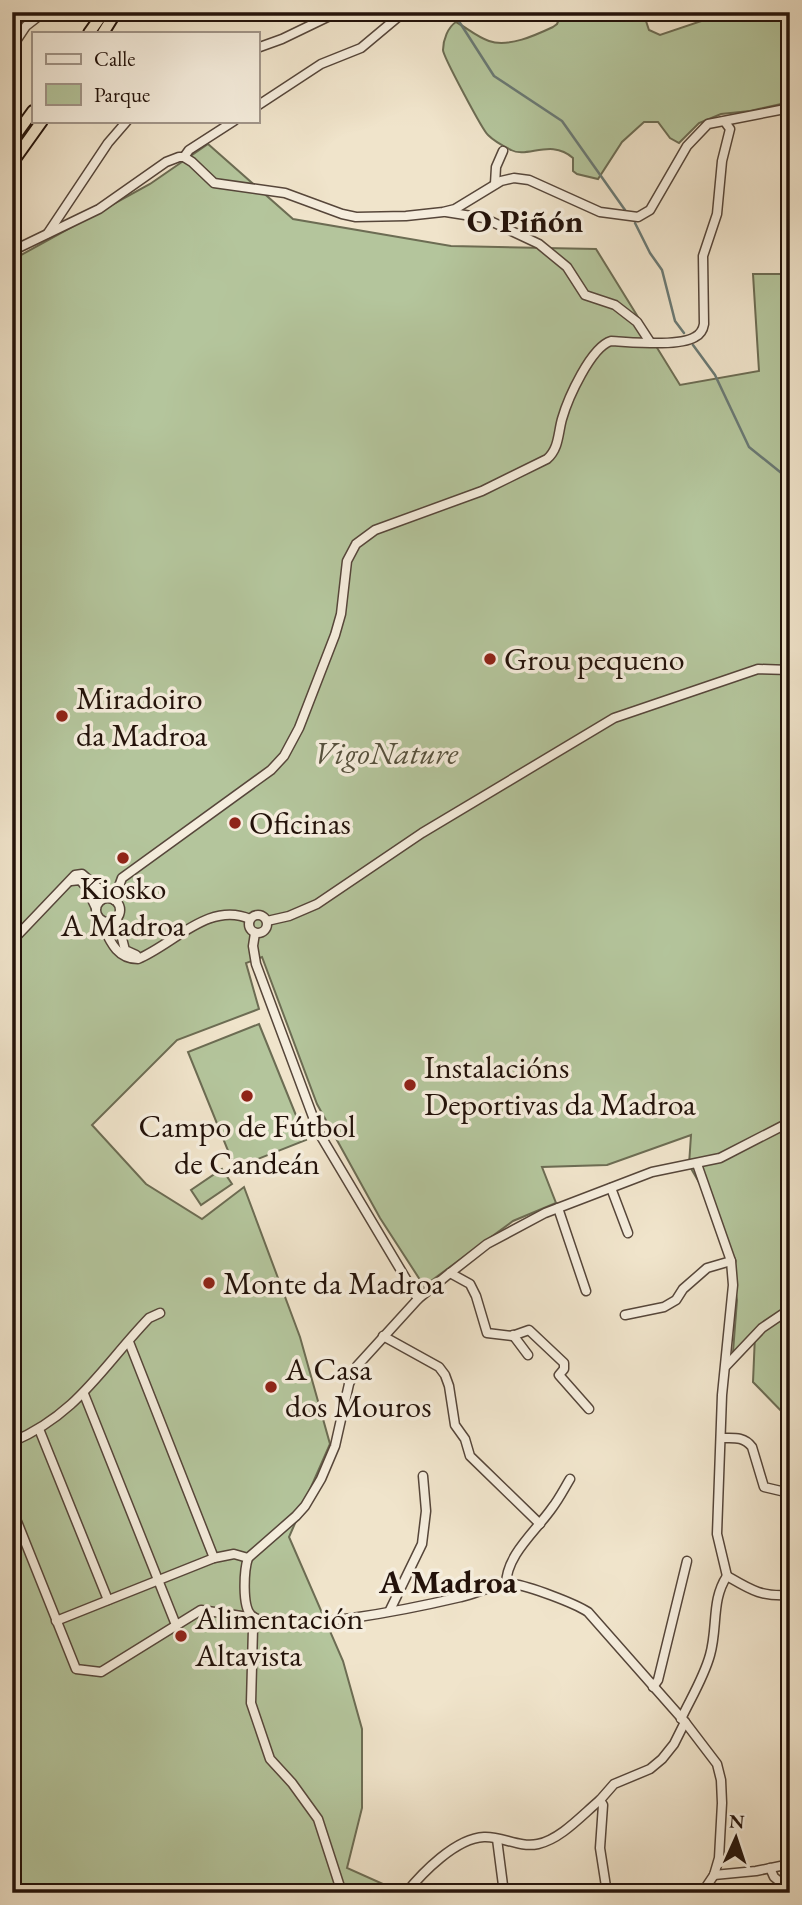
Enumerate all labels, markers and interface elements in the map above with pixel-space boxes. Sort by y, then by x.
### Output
legend [32,32,259,122]
text: Calle [94,45,136,72]
text: Parque [94,81,150,108]
district label: O Piñón [467,199,584,242]
place label: Grou pequeno [504,638,685,680]
marker: Grou pequeno [482,651,498,667]
place label: Miradoiro da Madroa [76,677,207,756]
marker: Miradoiro da Madroa [54,708,70,724]
park label: VigoNature [314,732,459,774]
place label: Oficinas [249,802,351,844]
marker: Oficinas [227,815,243,831]
marker: Kiosko A Madroa [115,850,131,866]
place label: Kiosko A Madroa [60,867,185,946]
place label: Instalacións Deportivas da Madroa [424,1046,696,1125]
marker: Instalacións Deportivas da Madroa [402,1077,418,1093]
marker: Campo de Fútbol de Candeán [239,1088,255,1104]
place label: Campo de Fútbol de Candeán [138,1105,356,1184]
place label: Monte da Madroa [223,1262,444,1304]
marker: Monte da Madroa [201,1275,217,1291]
place label: A Casa dos Mouros [284,1348,432,1427]
marker: A Casa dos Mouros [263,1379,279,1395]
district label: A Madroa [378,1560,518,1603]
place label: Alimentación Altavista [194,1597,363,1676]
marker: Alimentación Altavista [173,1628,189,1644]
north arrow [700,1804,770,1874]
text: N [729,1809,746,1834]

